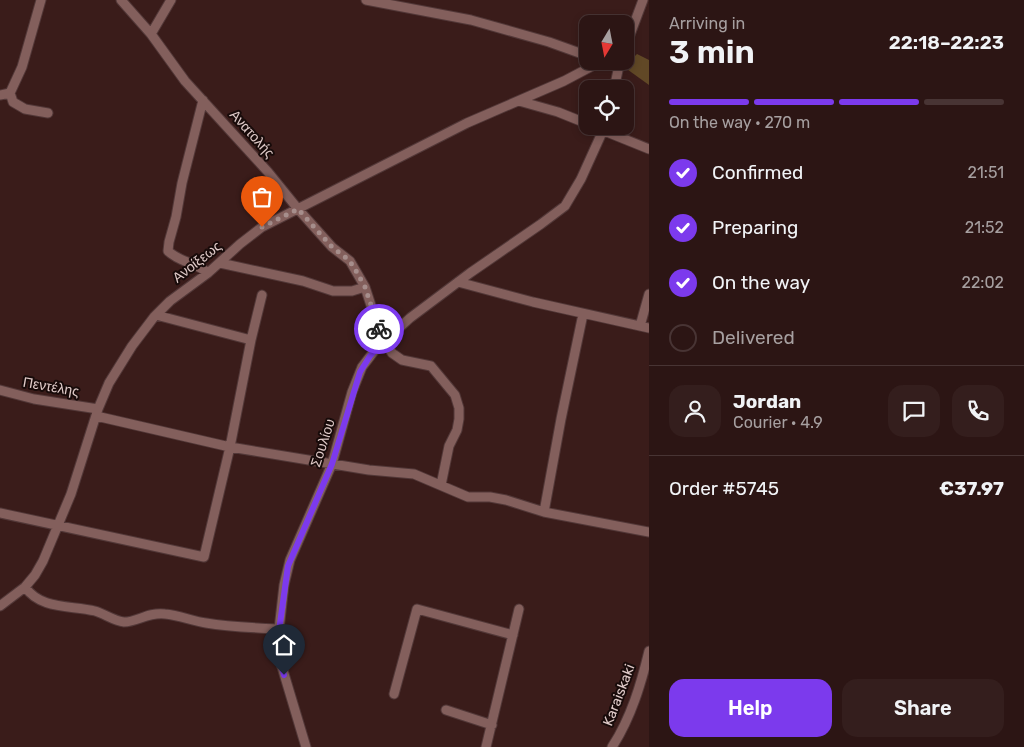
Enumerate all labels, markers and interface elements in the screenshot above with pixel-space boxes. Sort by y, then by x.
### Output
text: Arriving in [669,14,745,33]
north arrow [579,15,634,70]
map controls [579,15,634,135]
text: 22:18–22:23 [889,31,1004,54]
text: 3 min [669,33,755,71]
button: locate [579,80,634,135]
street label: Ανατολής [226,107,278,162]
text: On the way · 270 m [669,113,810,132]
icon: check [669,159,697,187]
text: Confirmed [712,161,803,184]
text: 21:51 [968,163,1004,182]
pin [241,176,283,227]
icon: bag [248,183,276,211]
icon: check [669,214,697,242]
text: Preparing [712,216,798,239]
text: 21:52 [965,218,1004,237]
street label: Ανοίξεως [169,238,225,286]
icon: check [669,269,697,297]
text: On the way [712,271,810,294]
text: 22:02 [962,273,1004,292]
courier [354,304,404,354]
icon: bike [365,315,393,343]
text: Delivered [712,326,795,349]
street label: Πεντέλης [22,374,81,400]
button: person [669,385,721,437]
button: chat [888,385,940,437]
button: phone [952,385,1004,437]
text: Jordan [733,390,801,413]
text: Courier · 4.9 [733,413,823,432]
street label: Σουλίου [307,417,339,469]
text: Order #5745 [669,477,779,500]
text: €37.97 [939,477,1004,500]
pin [263,624,305,675]
icon: home [270,631,298,659]
street label: Karaiskaki [599,662,639,728]
button: Help [669,679,832,737]
button: Share [842,679,1004,737]

